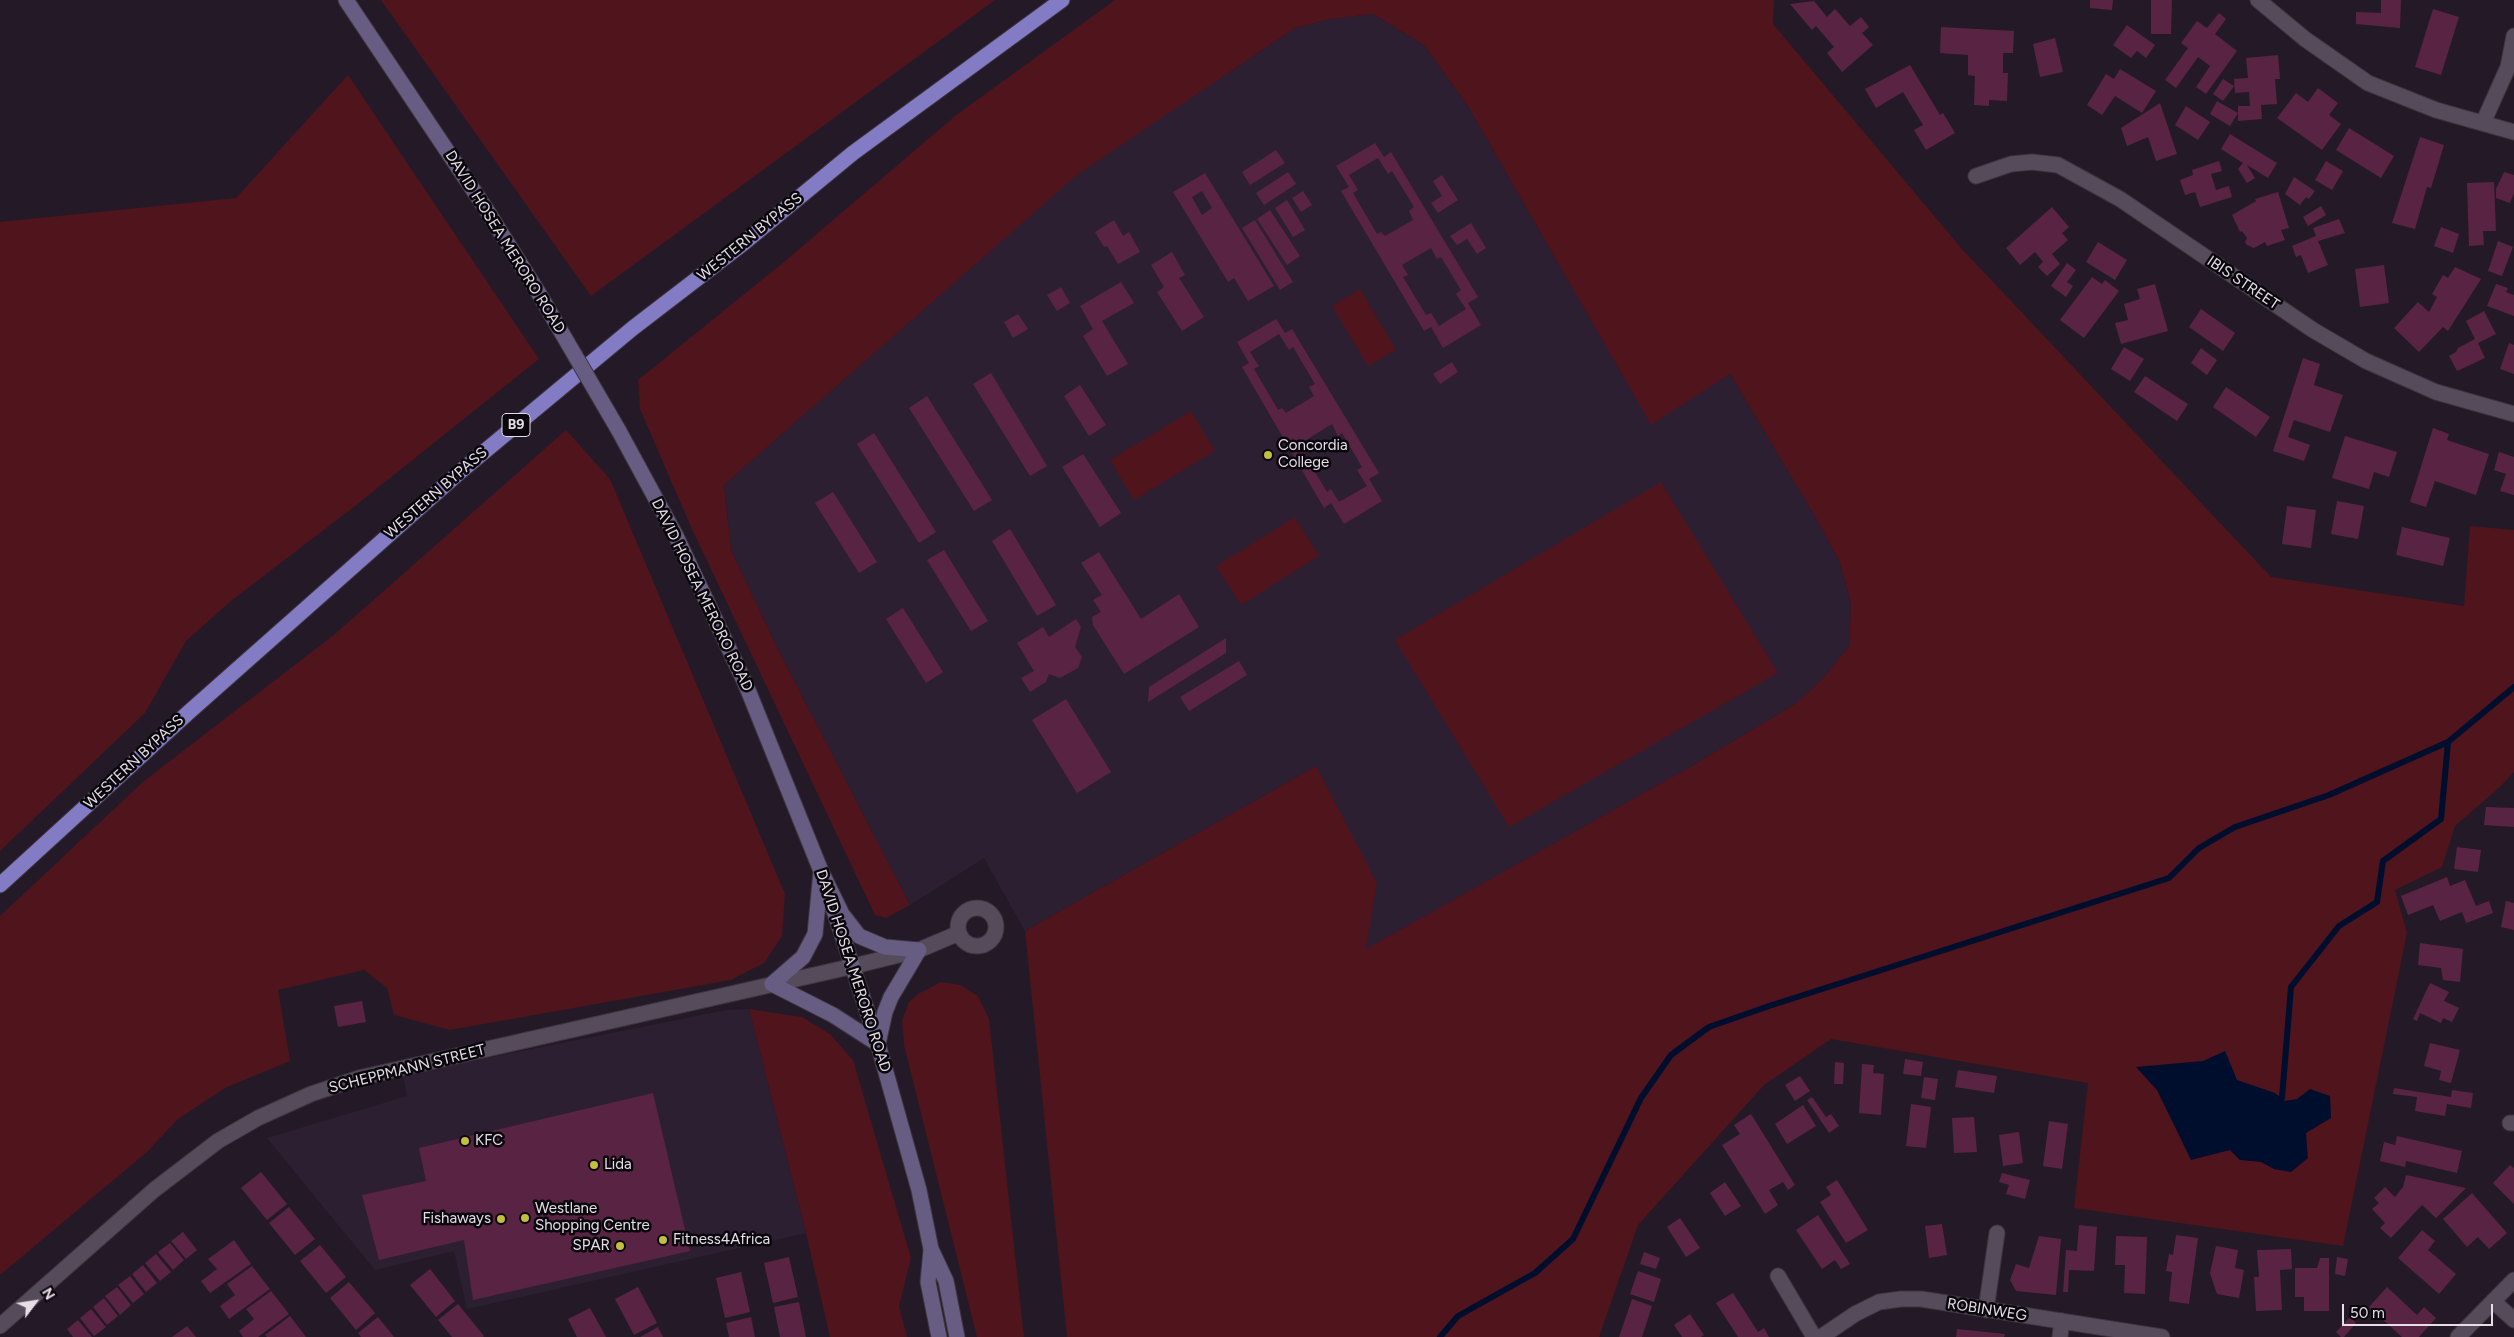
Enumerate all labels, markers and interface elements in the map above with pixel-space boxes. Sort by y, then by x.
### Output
street label: DAVID HOSEA MERORO ROAD [441,147,569,337]
street label: WESTERN BYPASS [694,189,806,285]
street label: IBIS STREET [2204,252,2282,314]
road number: B9 [502,414,530,436]
place label: Concordia College [1278,437,1348,472]
street label: WESTERN BYPASS [381,444,491,542]
marker: Concordia College [1262,449,1274,461]
street label: DAVID HOSEA MERORO ROAD [647,496,757,694]
street label: WESTERN BYPASS [80,711,188,813]
street label: DAVID HOSEA MERORO ROAD [812,867,894,1075]
street label: SCHEPPMANN STREET [327,1041,487,1097]
place label: KFC [475,1132,503,1150]
marker: KFC [459,1135,471,1147]
place label: Lida [604,1156,632,1174]
marker: Lida [588,1159,600,1171]
place label: Westlane Shopping Centre [535,1200,650,1235]
place label: Fishaways [422,1210,491,1228]
marker: Westlane Shopping Centre [519,1212,531,1224]
marker: Fishaways [495,1213,507,1225]
place label: Fitness4Africa [673,1231,770,1249]
marker: Fitness4Africa [657,1234,669,1246]
place label: SPAR [573,1237,610,1255]
marker: SPAR [614,1240,626,1252]
north arrow [10,1277,60,1327]
text: N [38,1285,58,1303]
scale bar [2344,1294,2495,1326]
street label: ROBINWEG [1946,1295,2028,1325]
text: 50 m [2350,1304,2385,1322]

